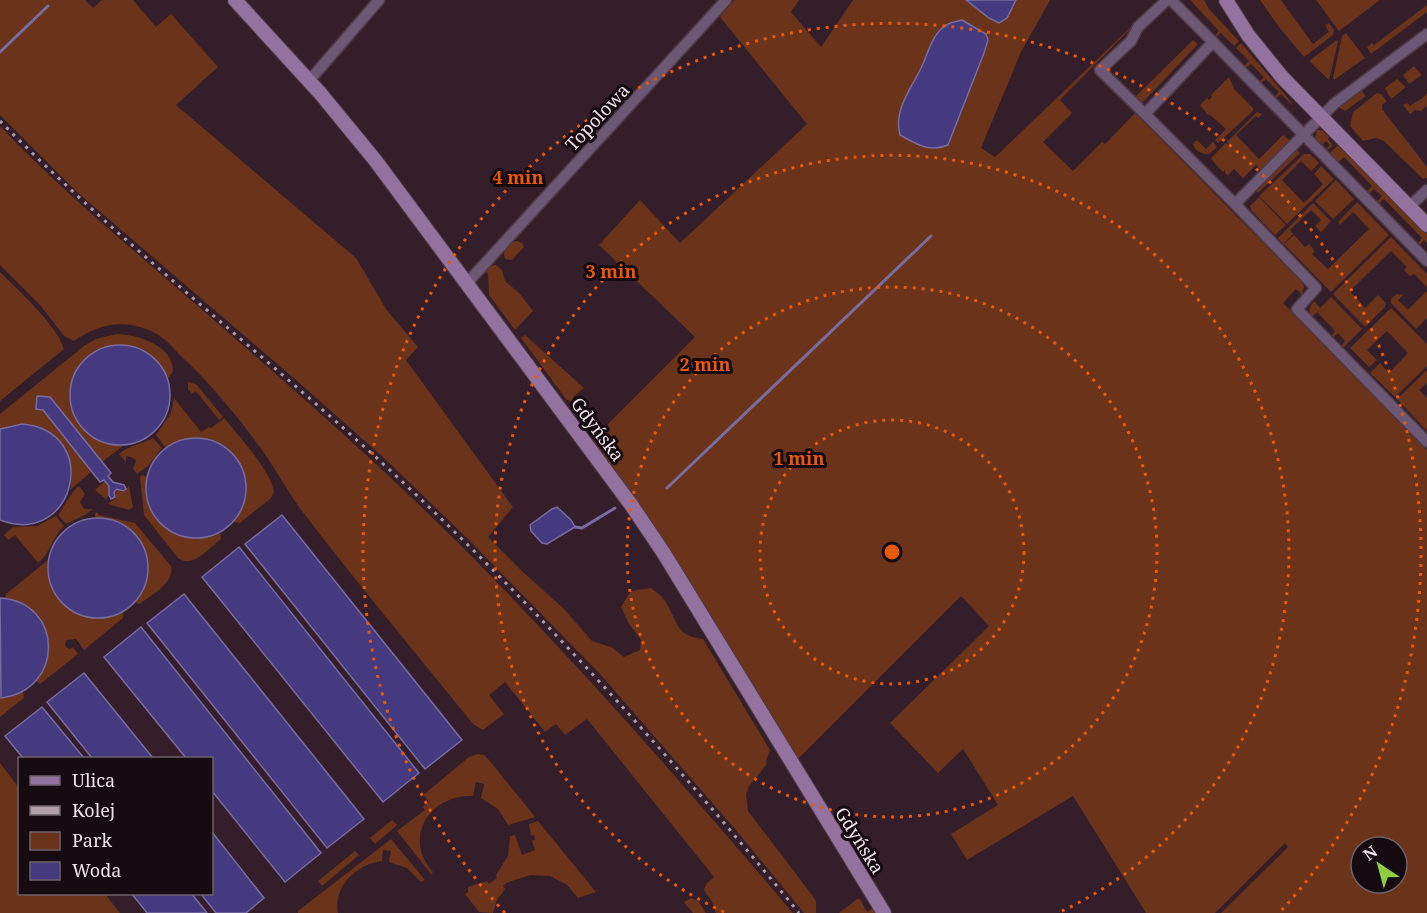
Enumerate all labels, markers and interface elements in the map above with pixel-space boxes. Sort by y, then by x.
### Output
street label: Topolowa [560,78,634,156]
text: 4 min [493,165,543,189]
text: 3 min [586,259,636,283]
text: 2 min [680,352,730,376]
street label: Gdyńska [566,392,630,466]
text: 1 min [774,446,824,470]
centre of rings [882,542,902,562]
legend [18,757,213,895]
text: Ulica [72,768,115,792]
text: Kolej [72,798,115,822]
street label: Gdyńska [830,802,890,878]
text: Park [72,828,112,852]
north arrow [1349,835,1409,895]
text: N [1359,840,1382,865]
text: Woda [72,858,121,882]

